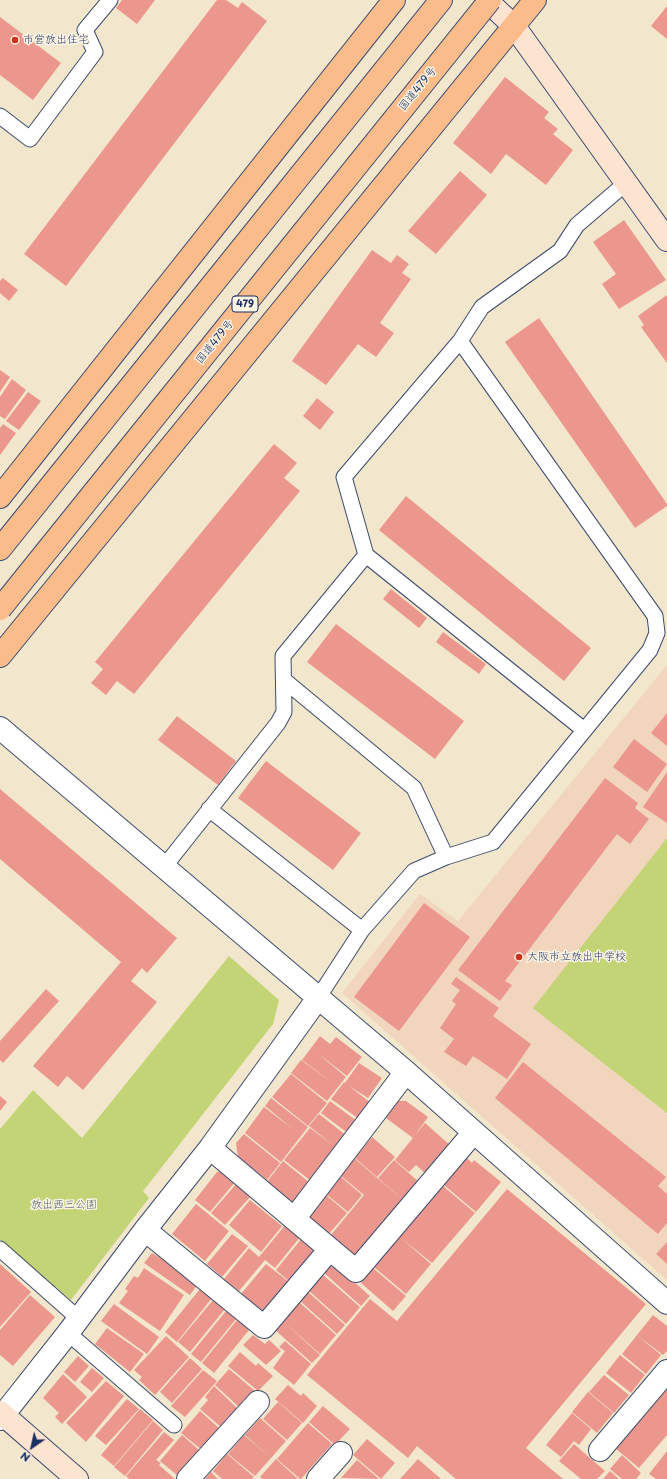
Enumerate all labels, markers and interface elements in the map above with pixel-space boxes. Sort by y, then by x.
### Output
place label: 市営放出住宅 [23,33,89,47]
marker: 市営放出住宅 [10,35,20,45]
street label: 国道479号 [396,65,440,113]
road number: 479 [232,296,258,312]
street label: 国道479号 [193,318,237,366]
place label: 大阪市立放出中学校 [527,950,626,964]
marker: 大阪市立放出中学校 [514,952,524,962]
park label: 放出西三公園 [31,1198,97,1212]
north arrow [12,1427,52,1467]
text: N [17,1448,33,1467]

